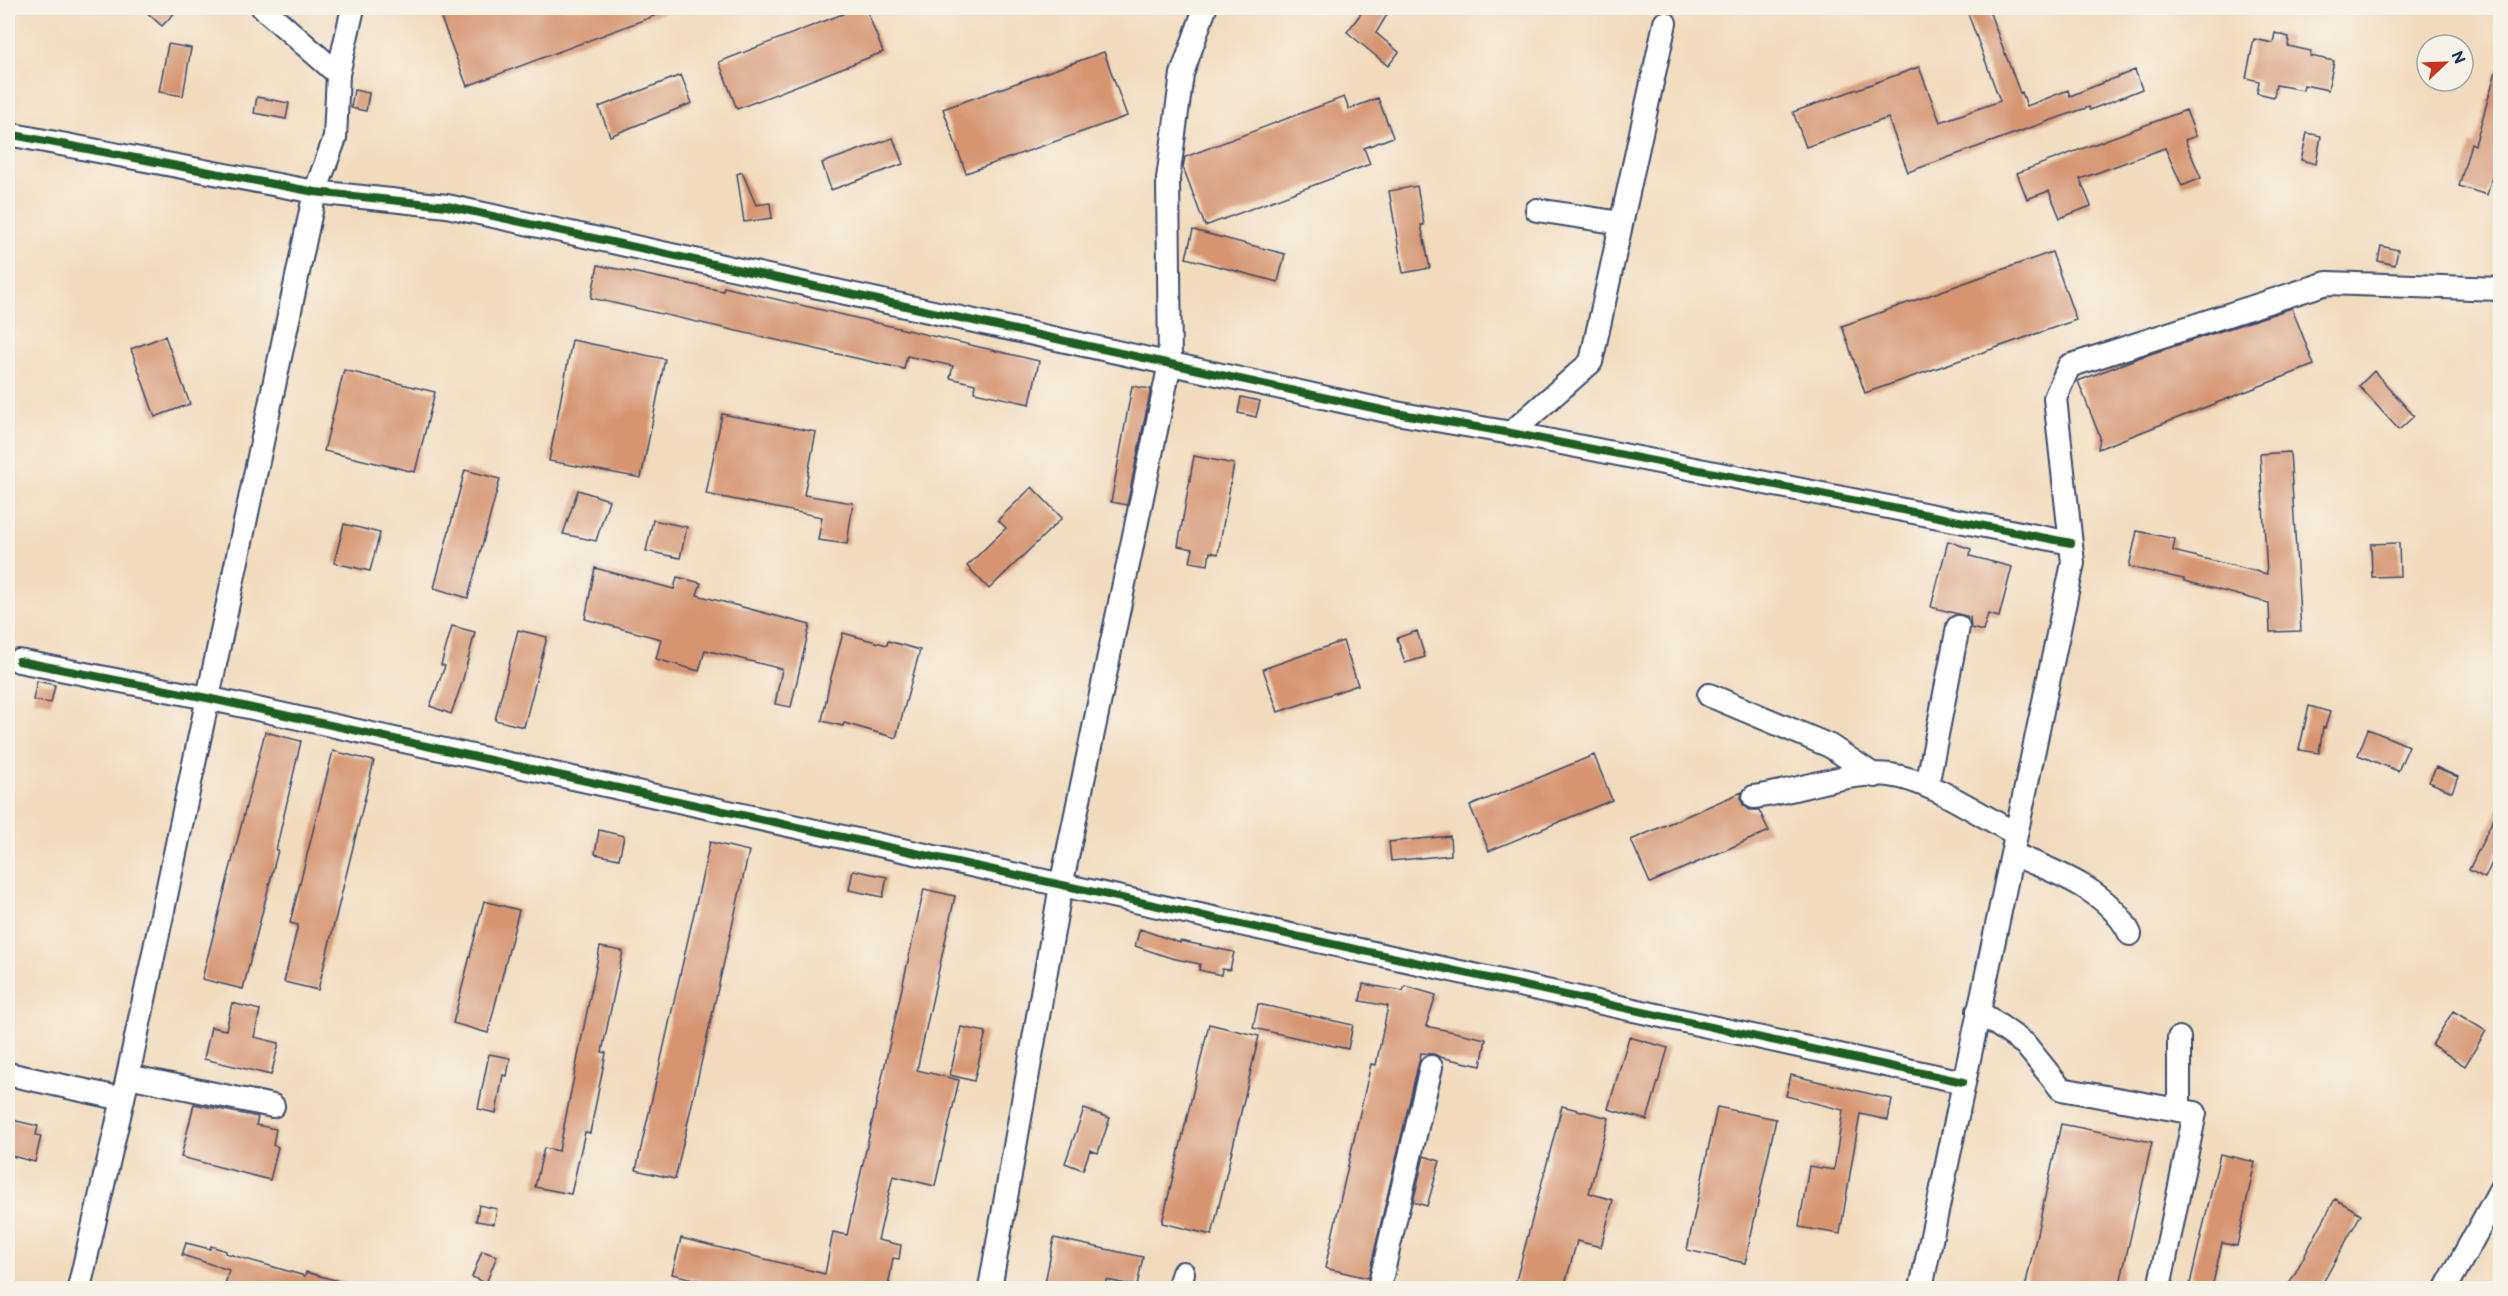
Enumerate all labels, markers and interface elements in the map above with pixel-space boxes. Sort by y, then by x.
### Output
north arrow [2415,33,2475,93]
text: N [2446,48,2469,67]

